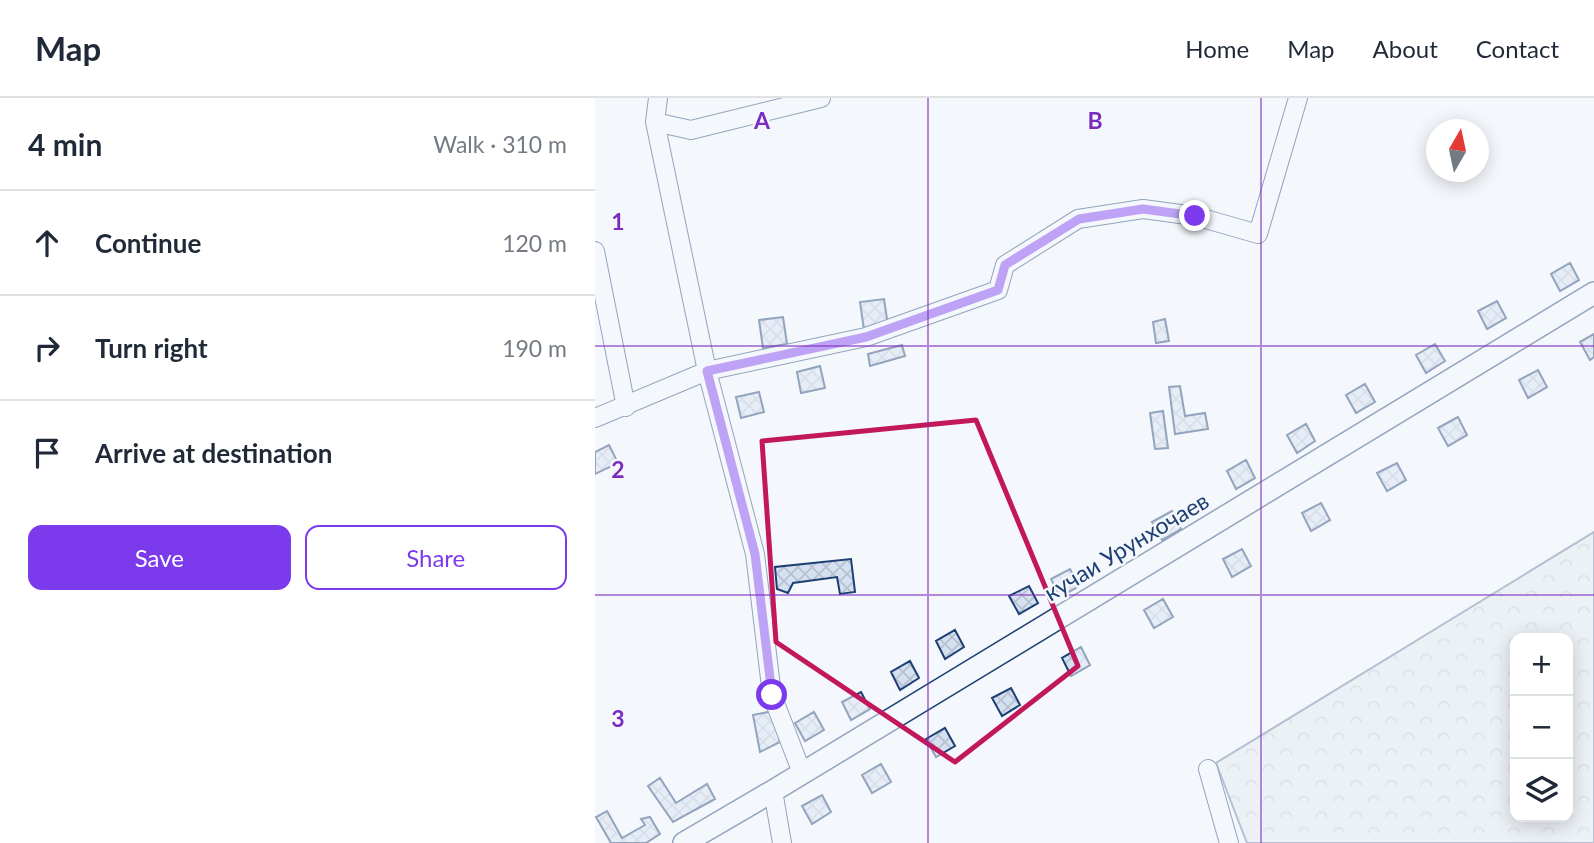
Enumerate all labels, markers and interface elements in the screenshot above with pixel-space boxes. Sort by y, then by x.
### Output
text: Map [35,28,101,68]
text: Home [1185,34,1249,63]
text: Map [1287,34,1335,63]
text: About [1373,34,1438,63]
text: Contact [1476,34,1559,63]
text: A [753,106,771,134]
text: B [1087,106,1103,134]
north arrow [1426,119,1489,182]
text: 4 min [28,126,102,162]
text: Walk · 310 m [433,130,567,158]
route end [1179,200,1210,231]
text: 1 [611,207,625,235]
icon: ahead [28,224,66,262]
text: Continue [95,227,201,259]
text: 120 m [502,229,567,257]
icon: right [28,329,66,367]
text: Turn right [95,332,208,364]
text: 190 m [502,334,567,362]
icon: arrive [28,434,66,472]
text: Arrive at destination [95,437,332,469]
text: 2 [611,455,625,483]
street label: кучаи Урунхочаев [1039,486,1213,606]
button: Save [28,525,291,590]
button: Share [305,525,567,590]
map controls [1510,633,1573,822]
button: + [1510,633,1573,696]
route start [756,679,787,710]
button: − [1510,696,1573,759]
text: 3 [611,704,625,732]
button: layers [1510,759,1573,822]

